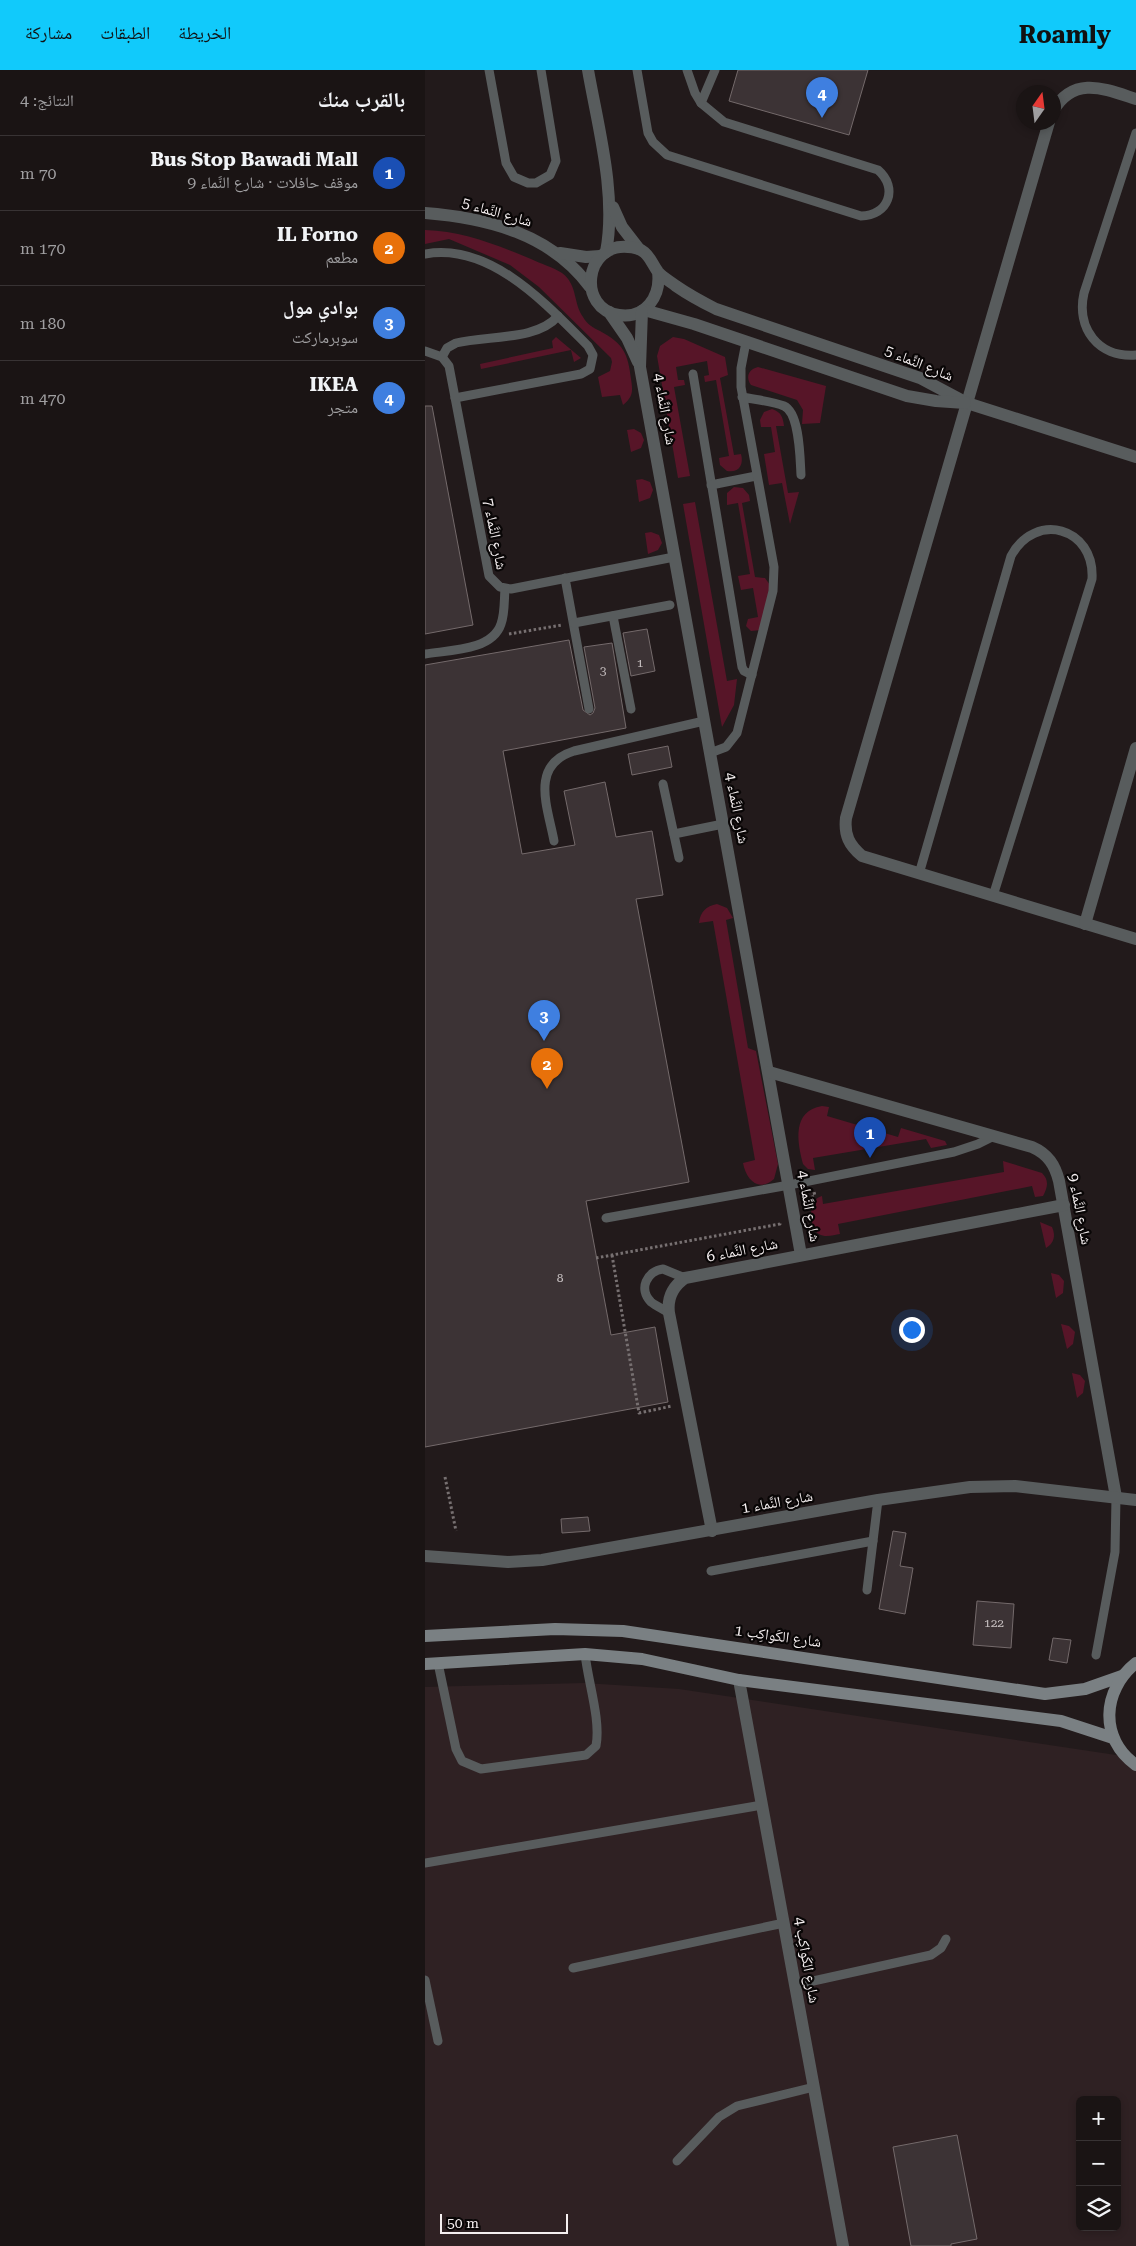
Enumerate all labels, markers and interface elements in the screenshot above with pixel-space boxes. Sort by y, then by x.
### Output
text: Roamly [1019,21,1111,49]
text: مشاركة [25,22,72,43]
text: الطبقات [100,22,150,43]
text: الخريطة [178,22,231,43]
pin: 4 [806,77,838,118]
north arrow [1016,85,1061,130]
text: بالقرب منك [318,88,405,112]
text: النتائج: 4 [20,91,74,110]
text: Bus Stop Bawadi Mall [151,148,358,171]
text: 70 m [20,164,57,183]
text: 1 [385,164,393,183]
text: موقف حافلات · شارع النَّماء 9 [187,173,358,192]
street label: شارع النَّماء 5 [460,193,534,232]
text: IL Forno [277,223,358,246]
text: 170 m [20,239,66,258]
text: 2 [385,239,393,258]
text: مطعم [326,248,358,267]
text: بوادي مول [283,296,358,319]
text: 180 m [20,314,66,333]
text: 3 [385,314,393,333]
text: سوبرماركت [292,328,358,347]
street label: شارع النَّماء 5 [882,341,956,386]
street label: شارع النَّماء 4 [649,372,680,446]
text: IKEA [309,373,358,396]
text: 470 m [20,389,66,408]
text: 4 [385,389,393,408]
text: متجر [328,398,358,417]
street label: شارع النَّماء 7 [478,497,511,571]
house number: 1 [637,656,644,670]
house number: 3 [600,664,607,678]
street label: شارع النَّماء 4 [720,771,753,845]
pin: 3 [528,1000,560,1041]
pin: 2 [531,1048,563,1089]
pin: 1 [854,1117,886,1158]
street label: شارع النَّماء 4 [793,1169,824,1243]
street label: شارع النَّماء 9 [1063,1172,1096,1246]
street label: شارع النَّماء 6 [705,1234,779,1267]
house number: 8 [557,1271,564,1285]
your location [899,1317,925,1343]
street label: شارع النَّماء 1 [740,1487,814,1518]
house number: 122 [984,1616,1004,1630]
street label: شارع الكَواكِب 1 [733,1621,823,1652]
street label: شارع الكَواكِب 4 [790,1915,823,2005]
map controls [1076,2096,1121,2231]
button: + [1076,2096,1121,2141]
button: − [1076,2141,1121,2186]
button: layers [1076,2186,1121,2231]
scale bar [440,2211,567,2234]
text: 50 m [447,2215,479,2231]

